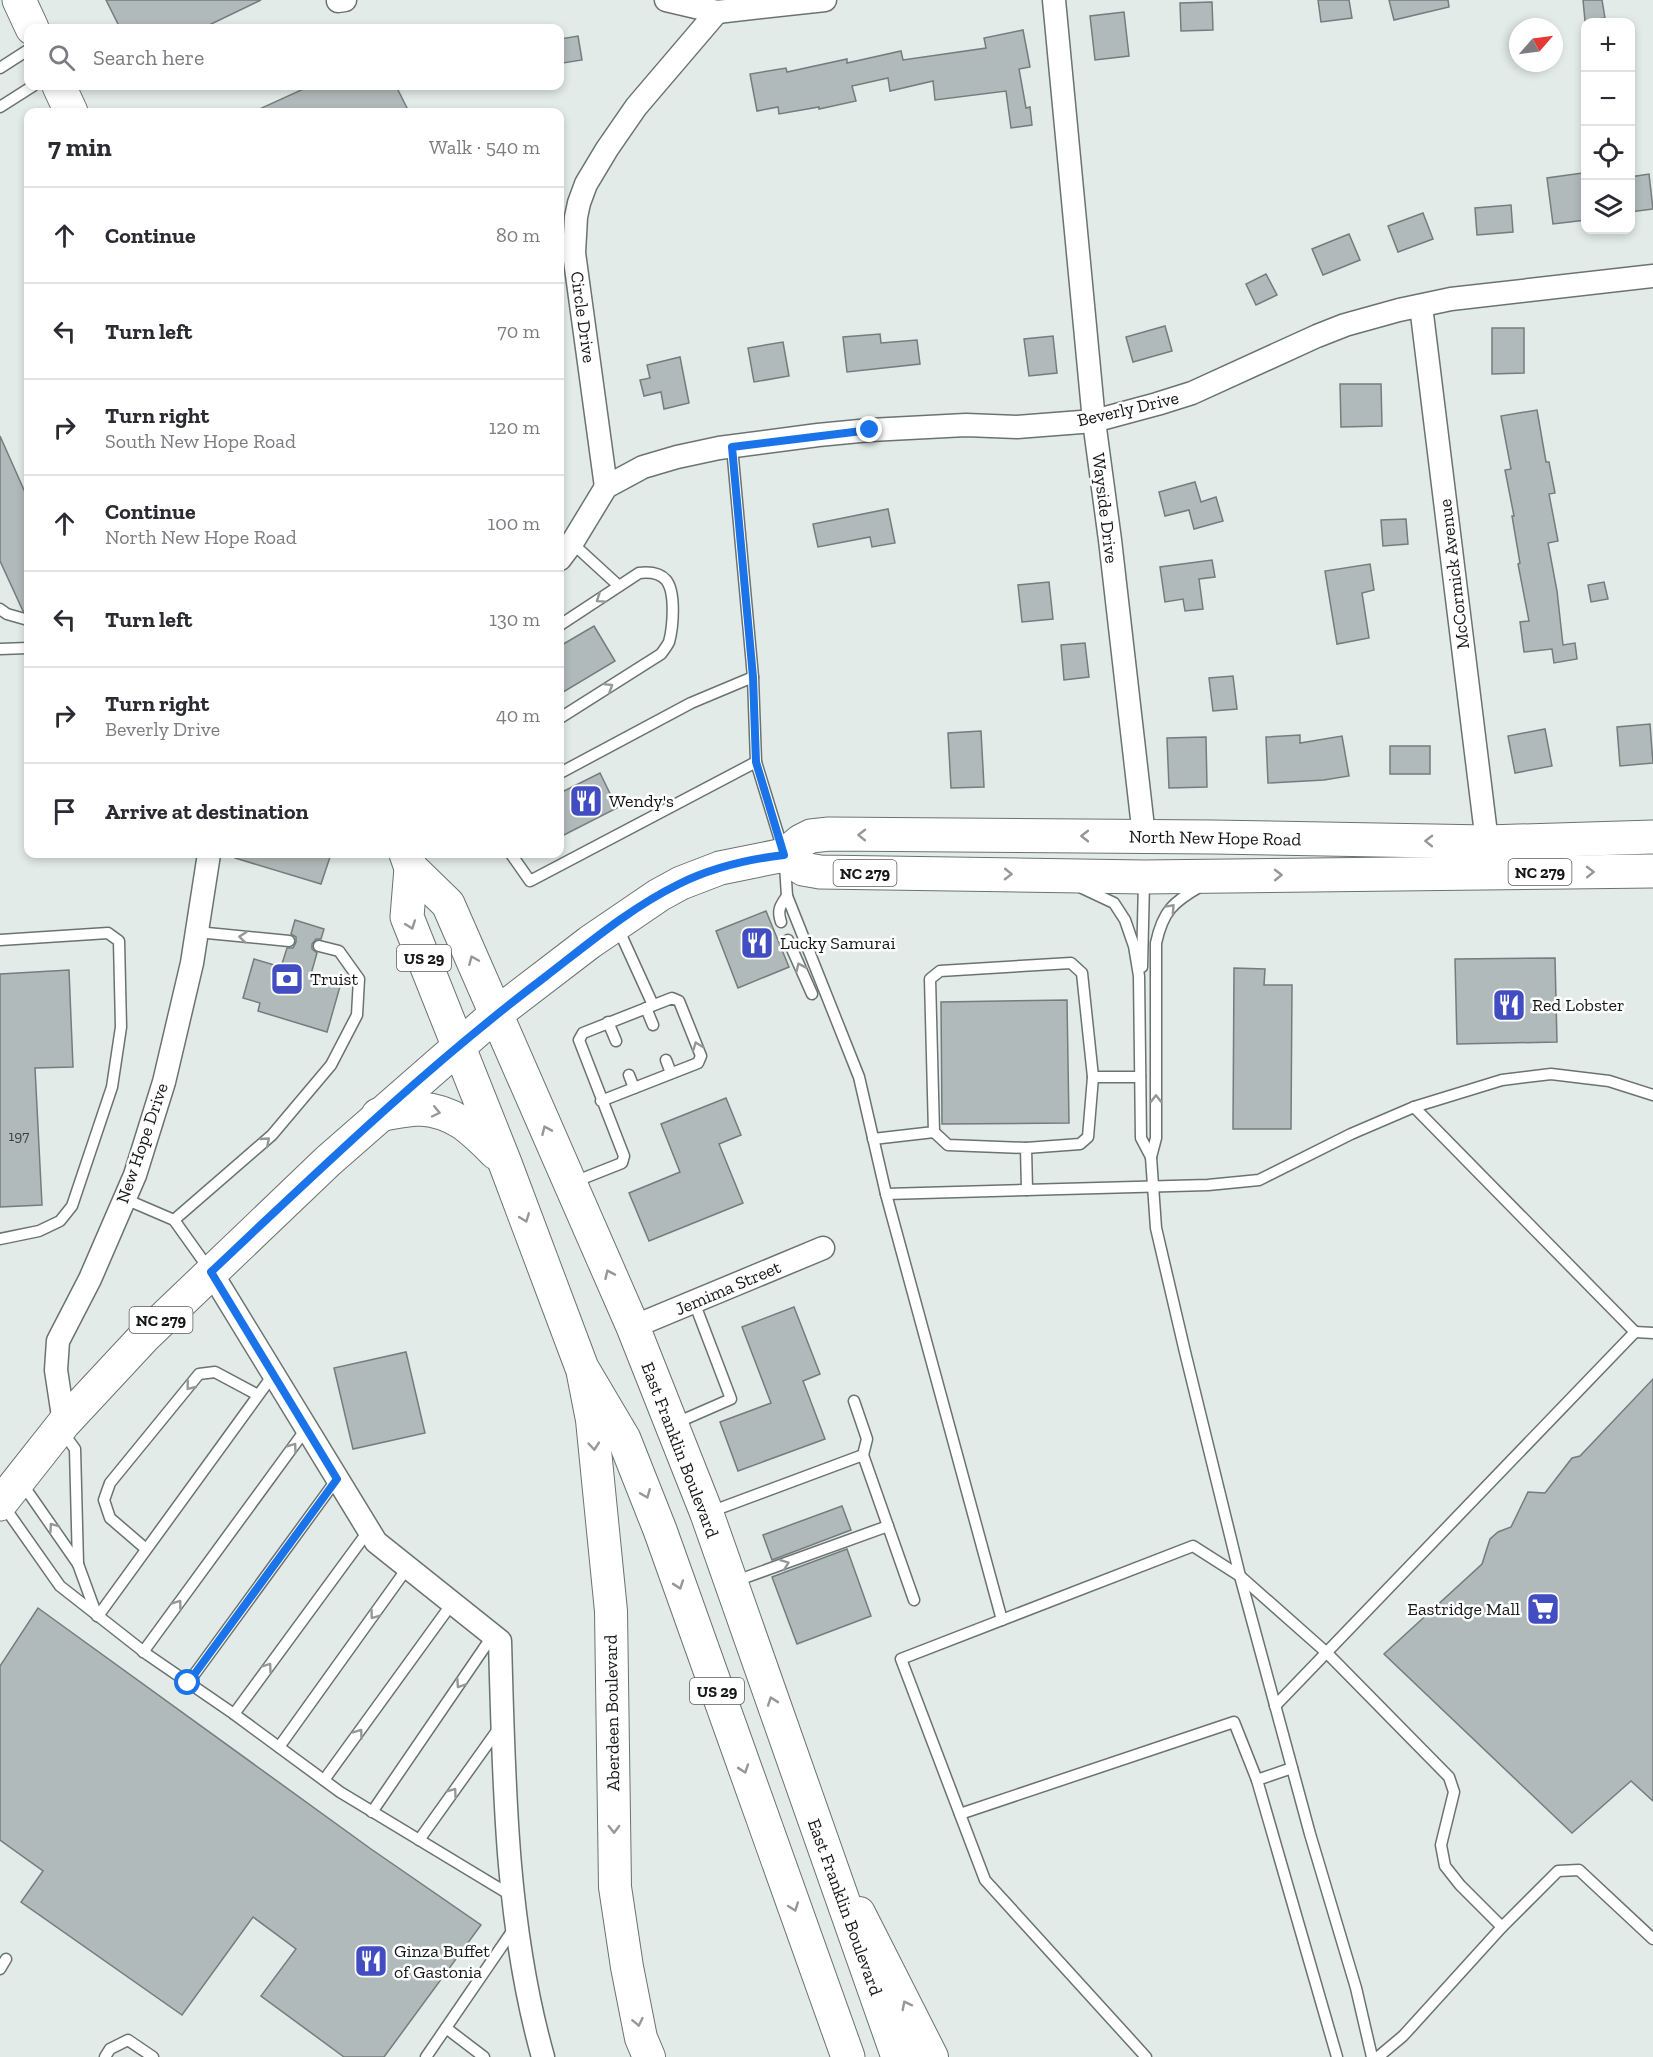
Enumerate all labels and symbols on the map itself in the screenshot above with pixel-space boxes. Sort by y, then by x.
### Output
north arrow [1509,18,1563,72]
street label: Circle Drive [566,270,600,364]
street label: Beverly Drive [1075,387,1181,431]
route end [856,416,882,442]
street label: Wayside Drive [1087,452,1123,564]
street label: McCormick Avenue [1434,498,1474,650]
one-way arrow [595,592,606,603]
one-way arrow [603,682,613,694]
restaurant icon: Wendy's [568,783,604,819]
place label: Wendy's [609,790,674,812]
street label: North New Hope Road [1129,825,1302,851]
one-way arrow [858,829,867,841]
one-way arrow [1081,830,1090,842]
one-way arrow [1424,835,1433,847]
road number: NC 279 [1508,859,1572,885]
road number: NC 279 [834,860,896,886]
one-way arrow [1585,866,1594,878]
one-way arrow [1004,868,1013,880]
one-way arrow [1273,869,1282,881]
one-way arrow [1164,905,1175,915]
one-way arrow [404,919,417,930]
restaurant icon: Lucky Samurai [739,925,775,961]
one-way arrow [238,931,248,944]
place label: Lucky Samurai [780,932,896,954]
road number: US 29 [397,945,451,971]
one-way arrow [468,956,480,967]
bank icon: Truist [269,961,305,997]
one-way arrow [795,962,807,973]
place label: Truist [310,968,358,990]
restaurant icon: Red Lobster [1491,987,1527,1023]
place label: Red Lobster [1532,994,1625,1016]
one-way arrow [692,1041,704,1052]
street label: New Hope Drive [111,1080,173,1206]
one-way arrow [1150,1094,1162,1103]
one-way arrow [430,1105,440,1118]
one-way arrow [541,1126,553,1137]
house number: 197 [9,1127,29,1145]
one-way arrow [259,1137,270,1148]
one-way arrow [518,1212,531,1223]
street label: Jemima Street [672,1256,784,1320]
one-way arrow [604,1269,616,1280]
road number: NC 279 [130,1307,192,1333]
street label: East Franklin Boulevard [636,1359,724,1541]
one-way arrow [186,1379,197,1390]
one-way arrow [587,1441,600,1451]
one-way arrow [286,1443,297,1454]
one-way arrow [639,1488,651,1499]
one-way arrow [49,1523,60,1534]
one-way arrow [779,1558,790,1571]
one-way arrow [672,1579,685,1590]
supermarket icon: Eastridge Mall [1525,1591,1561,1627]
place label: Eastridge Mall [1407,1598,1520,1620]
one-way arrow [171,1600,182,1611]
one-way arrow [370,1608,381,1619]
street label: Aberdeen Boulevard [600,1634,624,1792]
one-way arrow [261,1662,272,1673]
route start [174,1669,200,1695]
one-way arrow [456,1677,467,1688]
road number: US 29 [690,1678,744,1704]
one-way arrow [766,1696,779,1706]
one-way arrow [351,1728,362,1739]
one-way arrow [737,1763,750,1774]
one-way arrow [446,1788,457,1799]
street label: East Franklin Boulevard [803,1816,887,1999]
one-way arrow [608,1825,621,1834]
one-way arrow [786,1901,799,1912]
place label: Ginza Buffet of Gastonia [394,1940,490,1983]
restaurant icon: Ginza Buffet of Gastonia [353,1943,389,1979]
one-way arrow [901,2000,913,2011]
one-way arrow [631,2017,644,2027]

